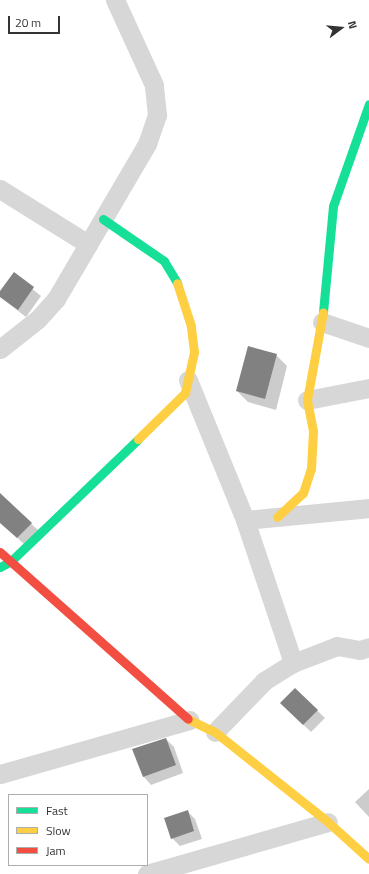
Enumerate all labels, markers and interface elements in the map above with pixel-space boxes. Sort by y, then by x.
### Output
scale bar [10,8,62,34]
north arrow [321,8,361,48]
text: 20 m [15,13,41,32]
text: N [344,19,361,31]
legend [8,794,148,866]
text: Fast [46,801,68,820]
text: Slow [46,821,71,840]
text: Jam [46,841,66,860]

